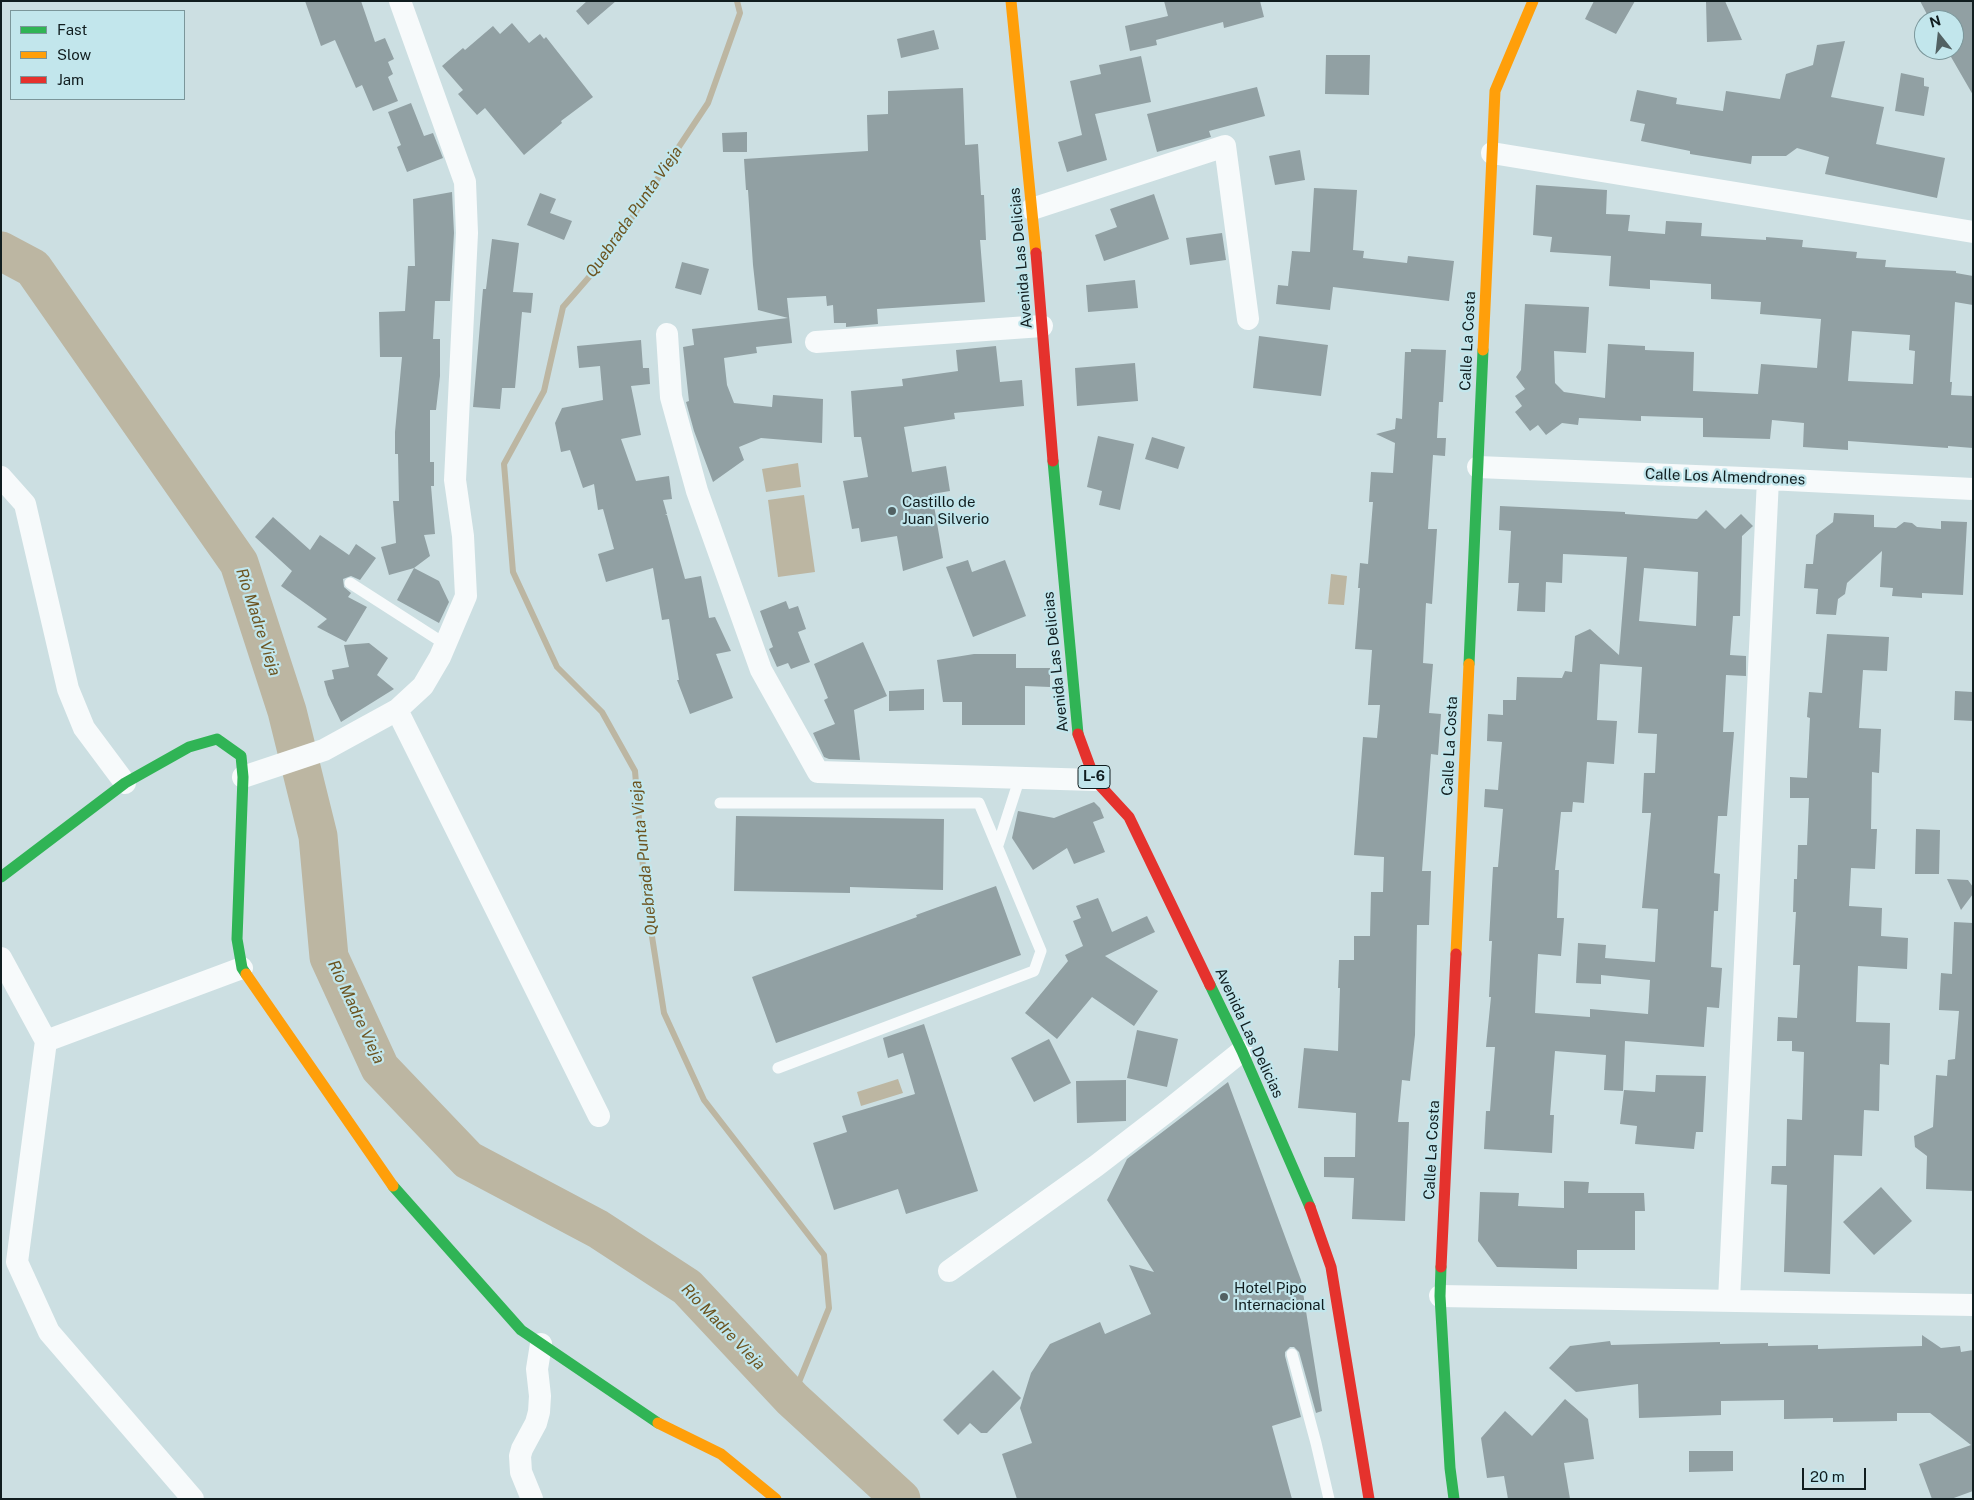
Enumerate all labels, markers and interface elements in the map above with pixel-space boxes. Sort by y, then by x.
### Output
legend [10,10,185,100]
north arrow [1914,10,1964,60]
text: N [1928,12,1943,31]
text: Fast [57,21,87,38]
text: Slow [57,46,91,63]
text: Jam [57,71,84,88]
water label: Quebrada Punta Vieja [582,143,686,281]
street label: Avenida Las Delicias [1006,187,1036,329]
street label: Calle La Costa [1456,291,1480,391]
street label: Calle Los Almendrones [1645,465,1805,489]
place label: Castillo de Juan Silverio [902,493,989,528]
marker: Castillo de Juan Silverio [886,505,898,517]
water label: Río Madre Vieja [232,566,284,678]
street label: Avenida Las Delicias [1040,591,1072,733]
street label: Calle La Costa [1438,696,1462,796]
road number: L-6 [1078,766,1110,789]
water label: Quebrada Punta Vieja [626,780,662,936]
water label: Río Madre Vieja [324,957,388,1067]
street label: Avenida Las Delicias [1211,965,1287,1101]
street label: Calle La Costa [1420,1100,1444,1200]
place label: Hotel Pipo Internacional [1234,1279,1325,1314]
water label: Río Madre Vieja [677,1280,769,1374]
marker: Hotel Pipo Internacional [1218,1291,1230,1303]
scale bar [1804,1458,1868,1490]
text: 20 m [1810,1468,1845,1485]

